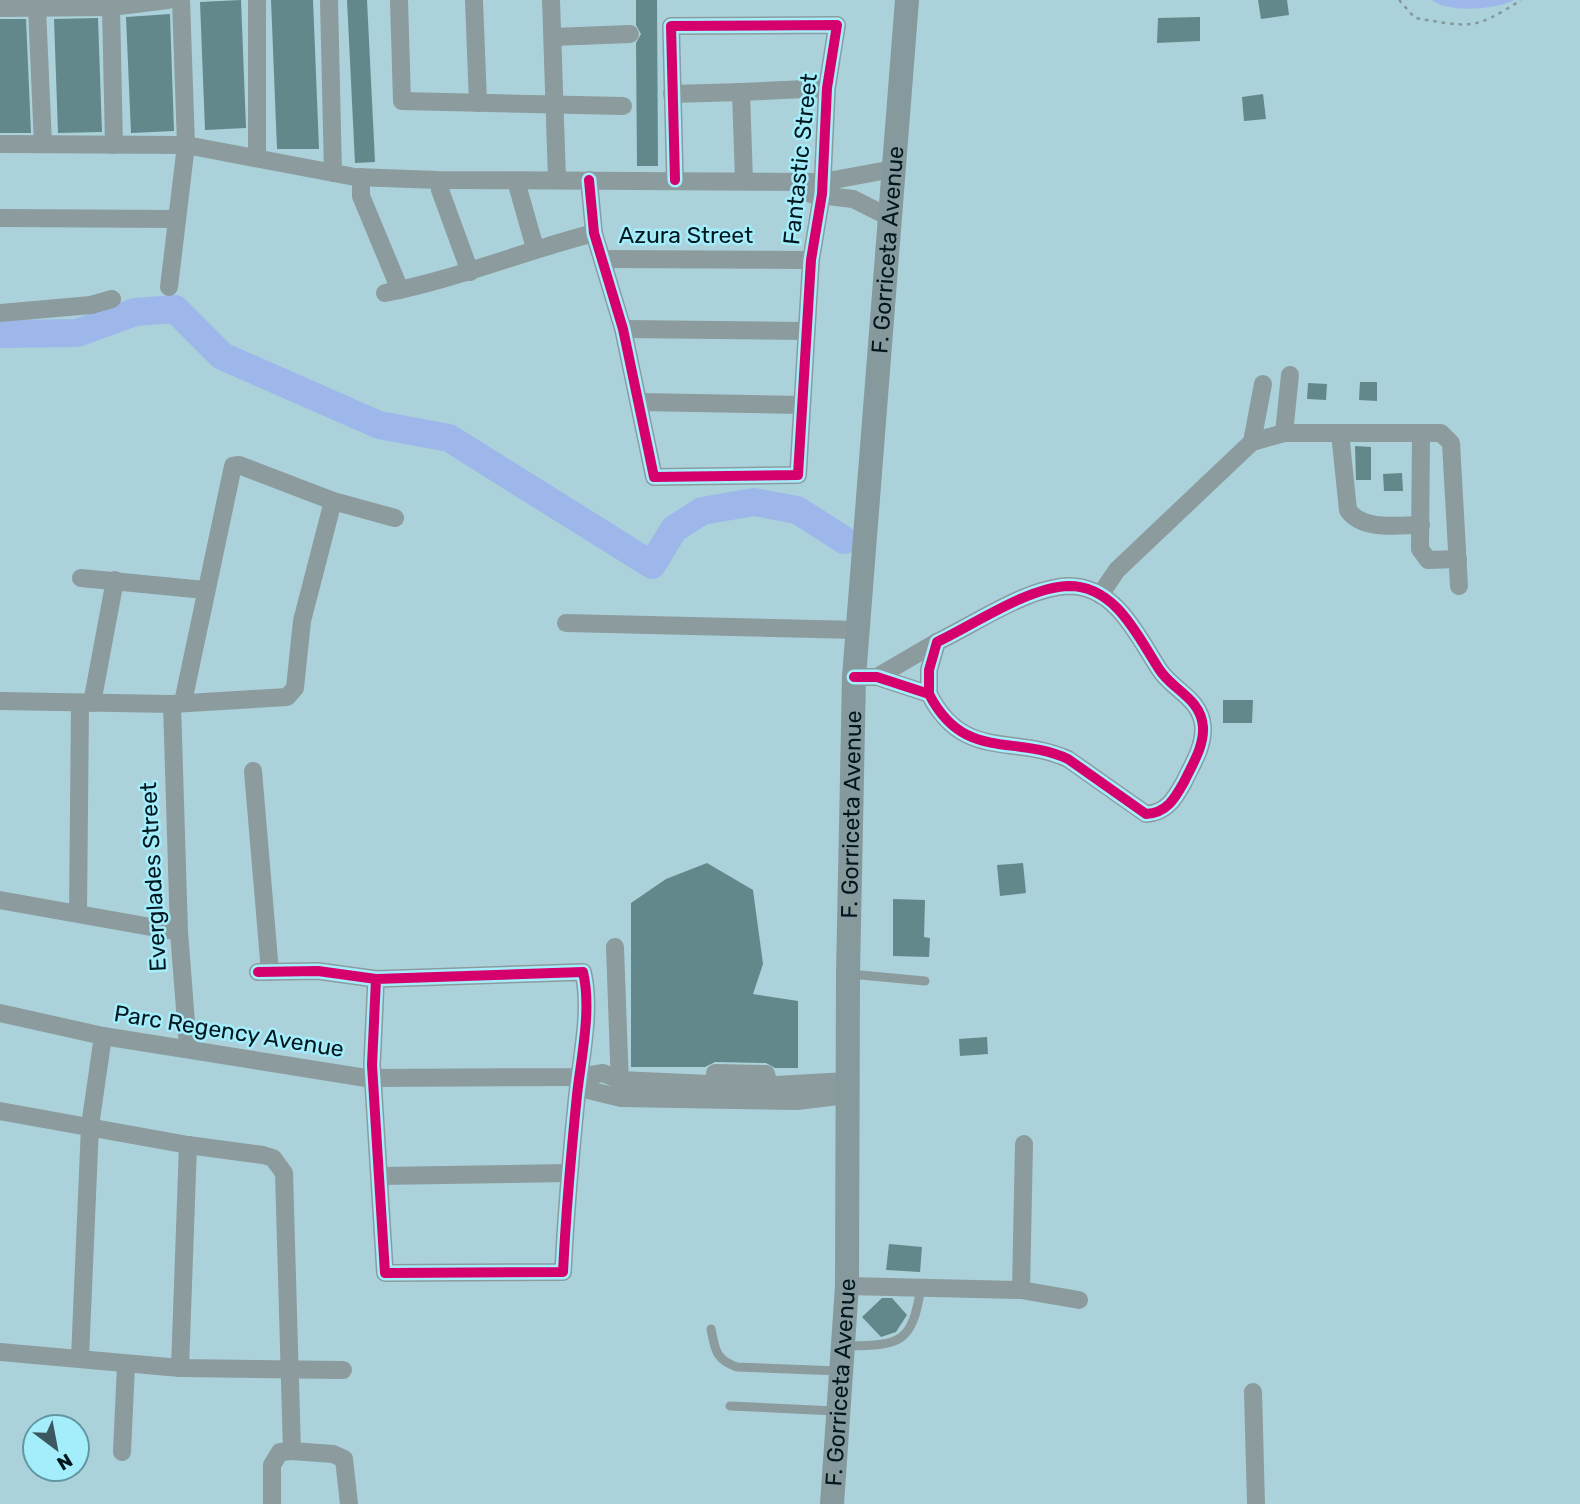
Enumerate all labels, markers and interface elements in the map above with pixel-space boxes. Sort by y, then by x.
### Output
street label: Fantastic Street [777,72,823,246]
street label: F. Gorriceta Avenue [865,145,910,355]
street label: Azura Street [619,221,753,249]
street label: F. Gorriceta Avenue [835,710,867,919]
street label: Everglades Street [134,782,172,972]
street label: Parc Regency Avenue [112,999,346,1063]
street label: F. Gorriceta Avenue [819,1278,861,1487]
north arrow [21,1413,91,1483]
text: N [53,1449,77,1475]

